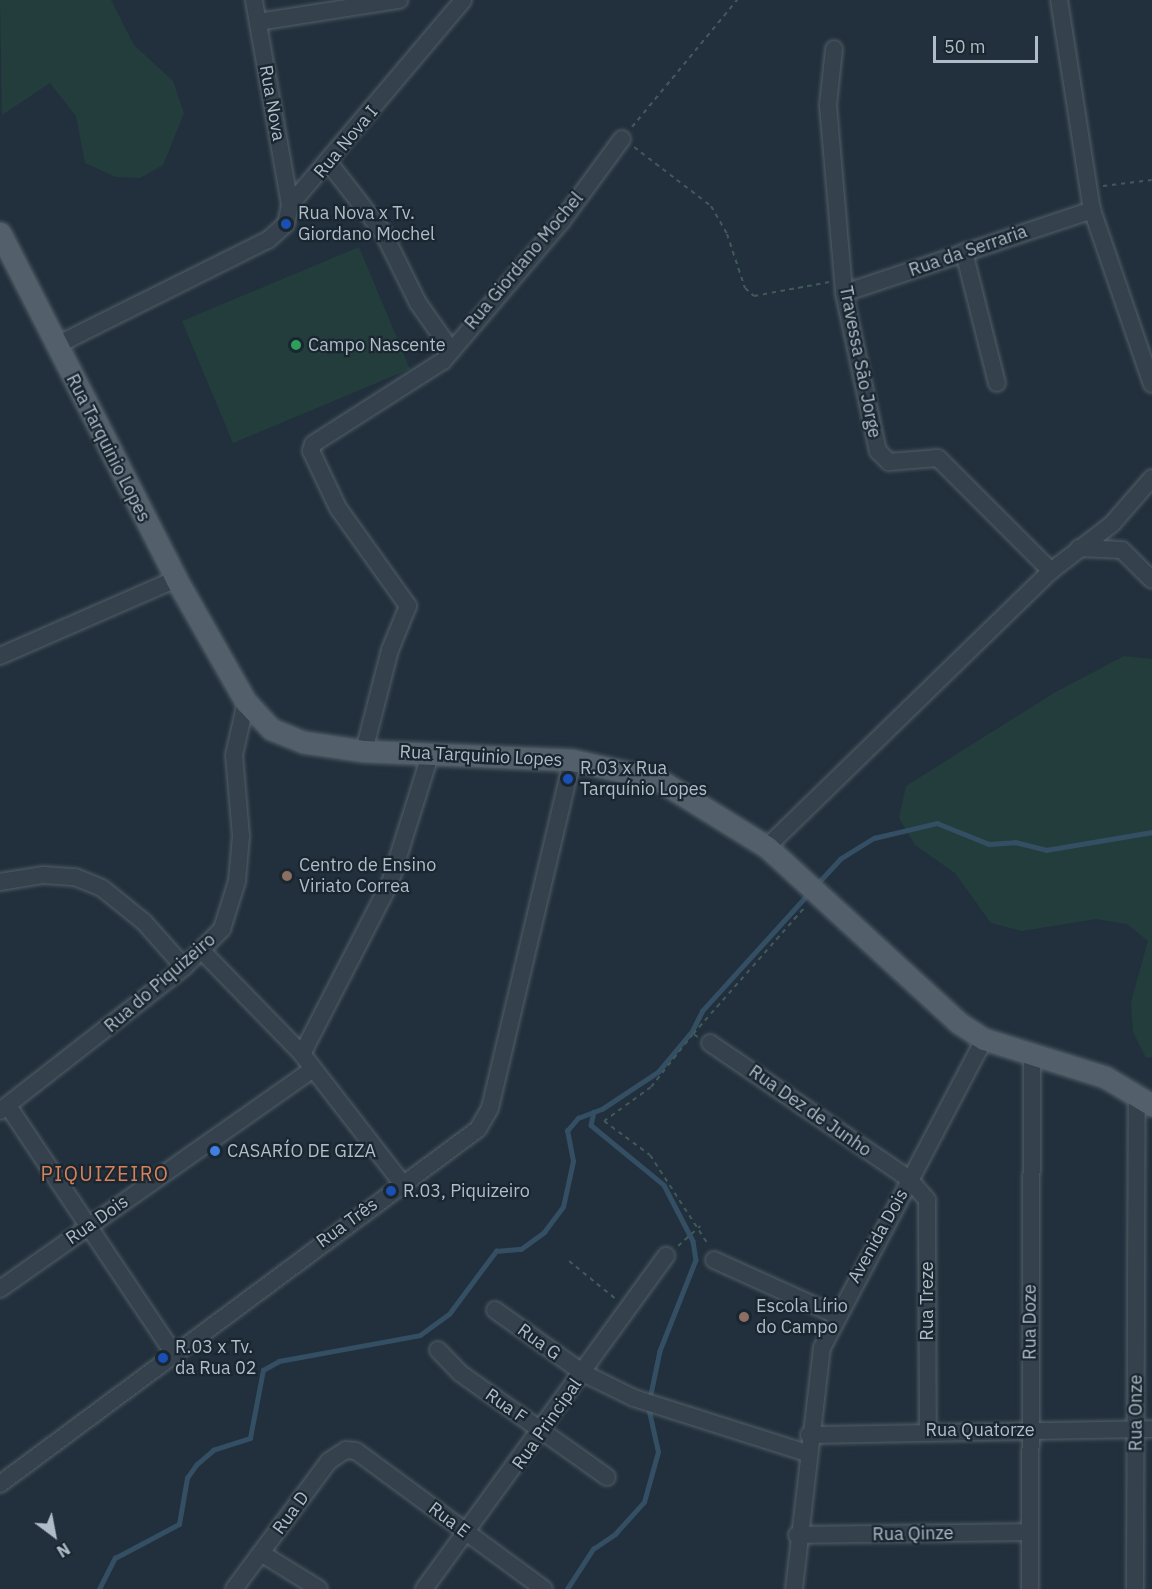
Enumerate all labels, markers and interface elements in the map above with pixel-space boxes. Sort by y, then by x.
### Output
scale bar [936,24,1041,62]
text: 50 m [944,35,986,58]
street label: Rua Nova [255,63,289,143]
street label: Rua Nova I [309,101,383,183]
street label: Rua Giordano Mochel [460,188,588,334]
place label: Rua Nova x Tv. Giordano Mochel [298,203,435,246]
marker: Rua Nova x Tv. Giordano Mochel [279,217,293,231]
street label: Rua da Serraria [906,221,1030,281]
street label: Travessa São Jorge [835,284,885,440]
place label: Campo Nascente [308,334,446,356]
marker: Campo Nascente [289,338,303,352]
street label: Rua Tarquinio Lopes [61,370,155,526]
street label: Rua Tarquinio Lopes [399,741,563,771]
place label: R.03 x Rua Tarquínio Lopes [580,758,707,800]
marker: R.03 x Rua Tarquínio Lopes [561,772,575,786]
place label: Centro de Ensino Viriato Correa [299,855,436,898]
marker: Centro de Ensino Viriato Correa [280,869,294,883]
street label: Rua do Piquizeiro [100,929,220,1037]
street label: Rua Dez de Junho [745,1061,875,1161]
place label: CASARÍO DE GIZA [227,1140,376,1162]
marker: CASARÍO DE GIZA [208,1144,222,1158]
district label: PIQUIZEIRO [41,1161,169,1185]
place label: R.03, Piquizeiro [403,1180,530,1202]
marker: R.03, Piquizeiro [384,1184,398,1198]
street label: Avenida Dois [843,1185,913,1287]
street label: Rua Dois [62,1191,132,1249]
street label: Rua Três [312,1194,382,1252]
street label: Rua Treze [916,1261,938,1341]
street label: Rua Doze [1019,1284,1041,1360]
place label: Escola Lírio do Campo [756,1296,848,1338]
marker: Escola Lírio do Campo [737,1310,751,1324]
street label: Rua G [513,1319,565,1365]
place label: R.03 x Tv. da Rua 02 [175,1337,257,1380]
marker: R.03 x Tv. da Rua 02 [156,1351,170,1365]
street label: Rua Principal [508,1374,586,1474]
street label: Rua Onze [1125,1375,1147,1451]
street label: Rua F [481,1384,531,1428]
street label: Rua Quatorze [925,1419,1035,1441]
street label: Rua D [268,1487,314,1539]
street label: Rua E [424,1498,474,1542]
north arrow [24,1505,84,1565]
street label: Rua Qinze [872,1522,954,1546]
text: N [53,1539,74,1562]

